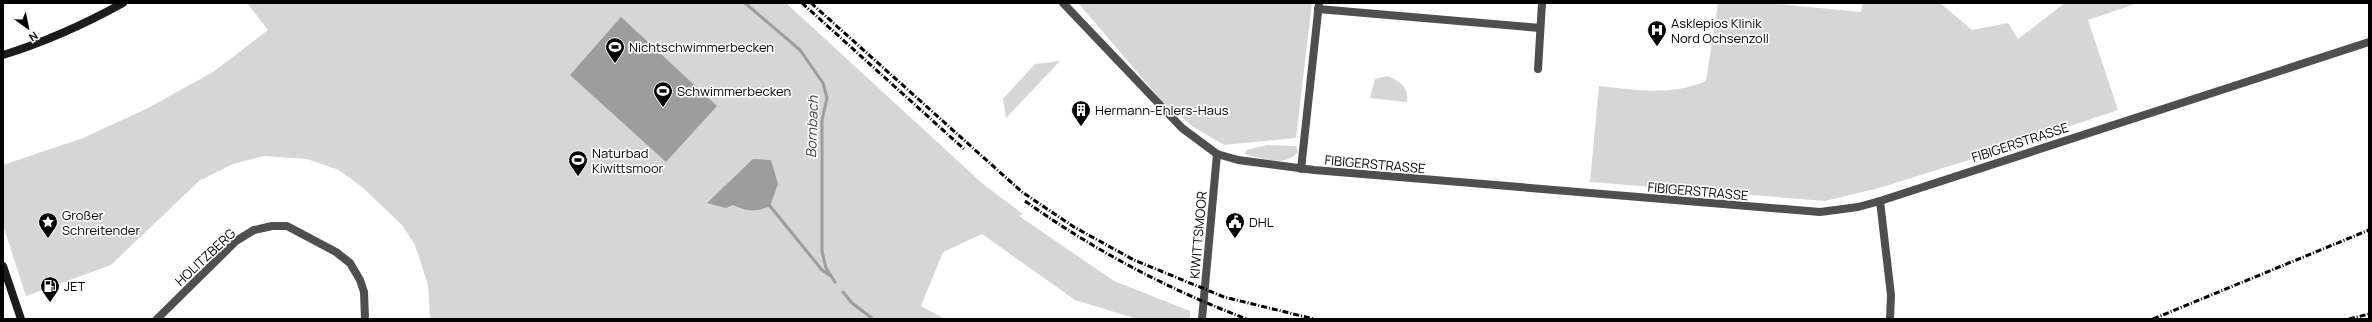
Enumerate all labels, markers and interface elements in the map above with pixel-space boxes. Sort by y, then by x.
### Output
north arrow [8,8,48,48]
place label: Asklepios Klinik Nord Ochsenzoll [1671,14,1769,47]
hospital icon: Asklepios Klinik Nord Ochsenzoll [1646,19,1668,47]
text: N [26,28,41,45]
sports icon: Nichtschwimmerbecken [604,36,626,64]
place label: Nichtschwimmerbecken [629,38,774,56]
sports icon: Schwimmerbecken [652,80,674,108]
place label: Schwimmerbecken [677,82,791,100]
water label: Bornbach [801,95,822,158]
building icon: Hermann-Ehlers-Haus [1070,99,1092,127]
place label: Hermann-Ehlers-Haus [1095,101,1229,119]
street label: FIBIGERSTRASSE [1969,118,2071,166]
place label: Naturbad Kiwittsmoor [592,144,664,177]
sports icon: Naturbad Kiwittsmoor [567,149,589,177]
street label: FIBIGERSTRASSE [1324,151,1426,177]
street label: FIBIGERSTRASSE [1647,178,1749,204]
street label: KIWITTSMOOR [1185,190,1211,280]
place label: Großer Schreitender [62,206,140,239]
place icon: Großer Schreitender [37,211,59,239]
public building icon: DHL [1224,211,1246,239]
place label: DHL [1249,213,1274,231]
street label: HOLITZBERG [171,224,239,290]
fuel station icon: JET [39,275,61,303]
place label: JET [64,277,85,295]

